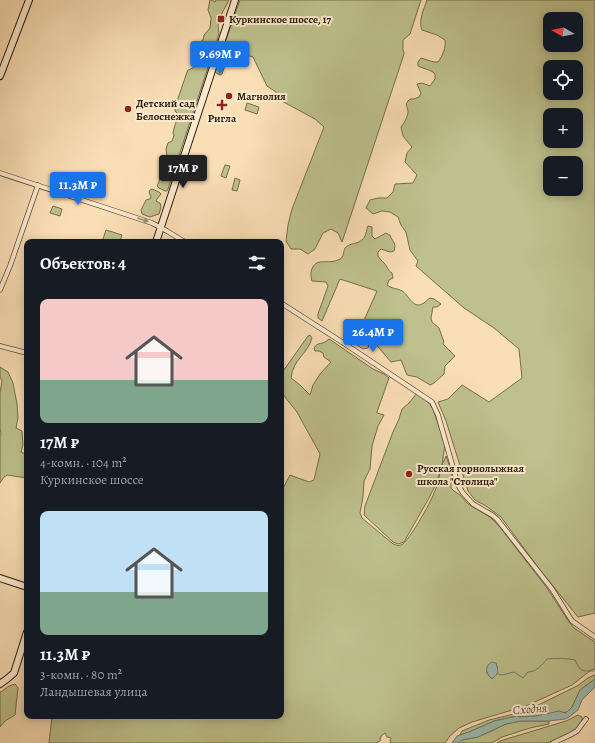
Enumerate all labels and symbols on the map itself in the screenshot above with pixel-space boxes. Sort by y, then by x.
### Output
place label: Куркинское шоссе, 17 [229,12,331,27]
north arrow [543,12,583,52]
marker: Куркинское шоссе, 17 [216,14,226,24]
pin: 9.69M ₽ [183,41,257,75]
place label: Магнолия [237,89,286,104]
marker: Магнолия [224,91,234,101]
place label: Детский сад Белоснежка [136,96,196,124]
marker: Ригла [217,100,227,110]
marker: Детский сад Белоснежка [123,104,133,114]
place label: Ригла [208,111,237,126]
pin: 17M ₽ [155,155,211,189]
pin: 11.3M ₽ [41,172,115,206]
one-way arrow [138,217,150,223]
pin: 26.4M ₽ [336,319,410,353]
place label: Русская горнолыжная школа "Столица" [417,461,524,489]
marker: Русская горнолыжная школа "Столица" [404,469,414,479]
water label: Сходня [512,700,548,718]

